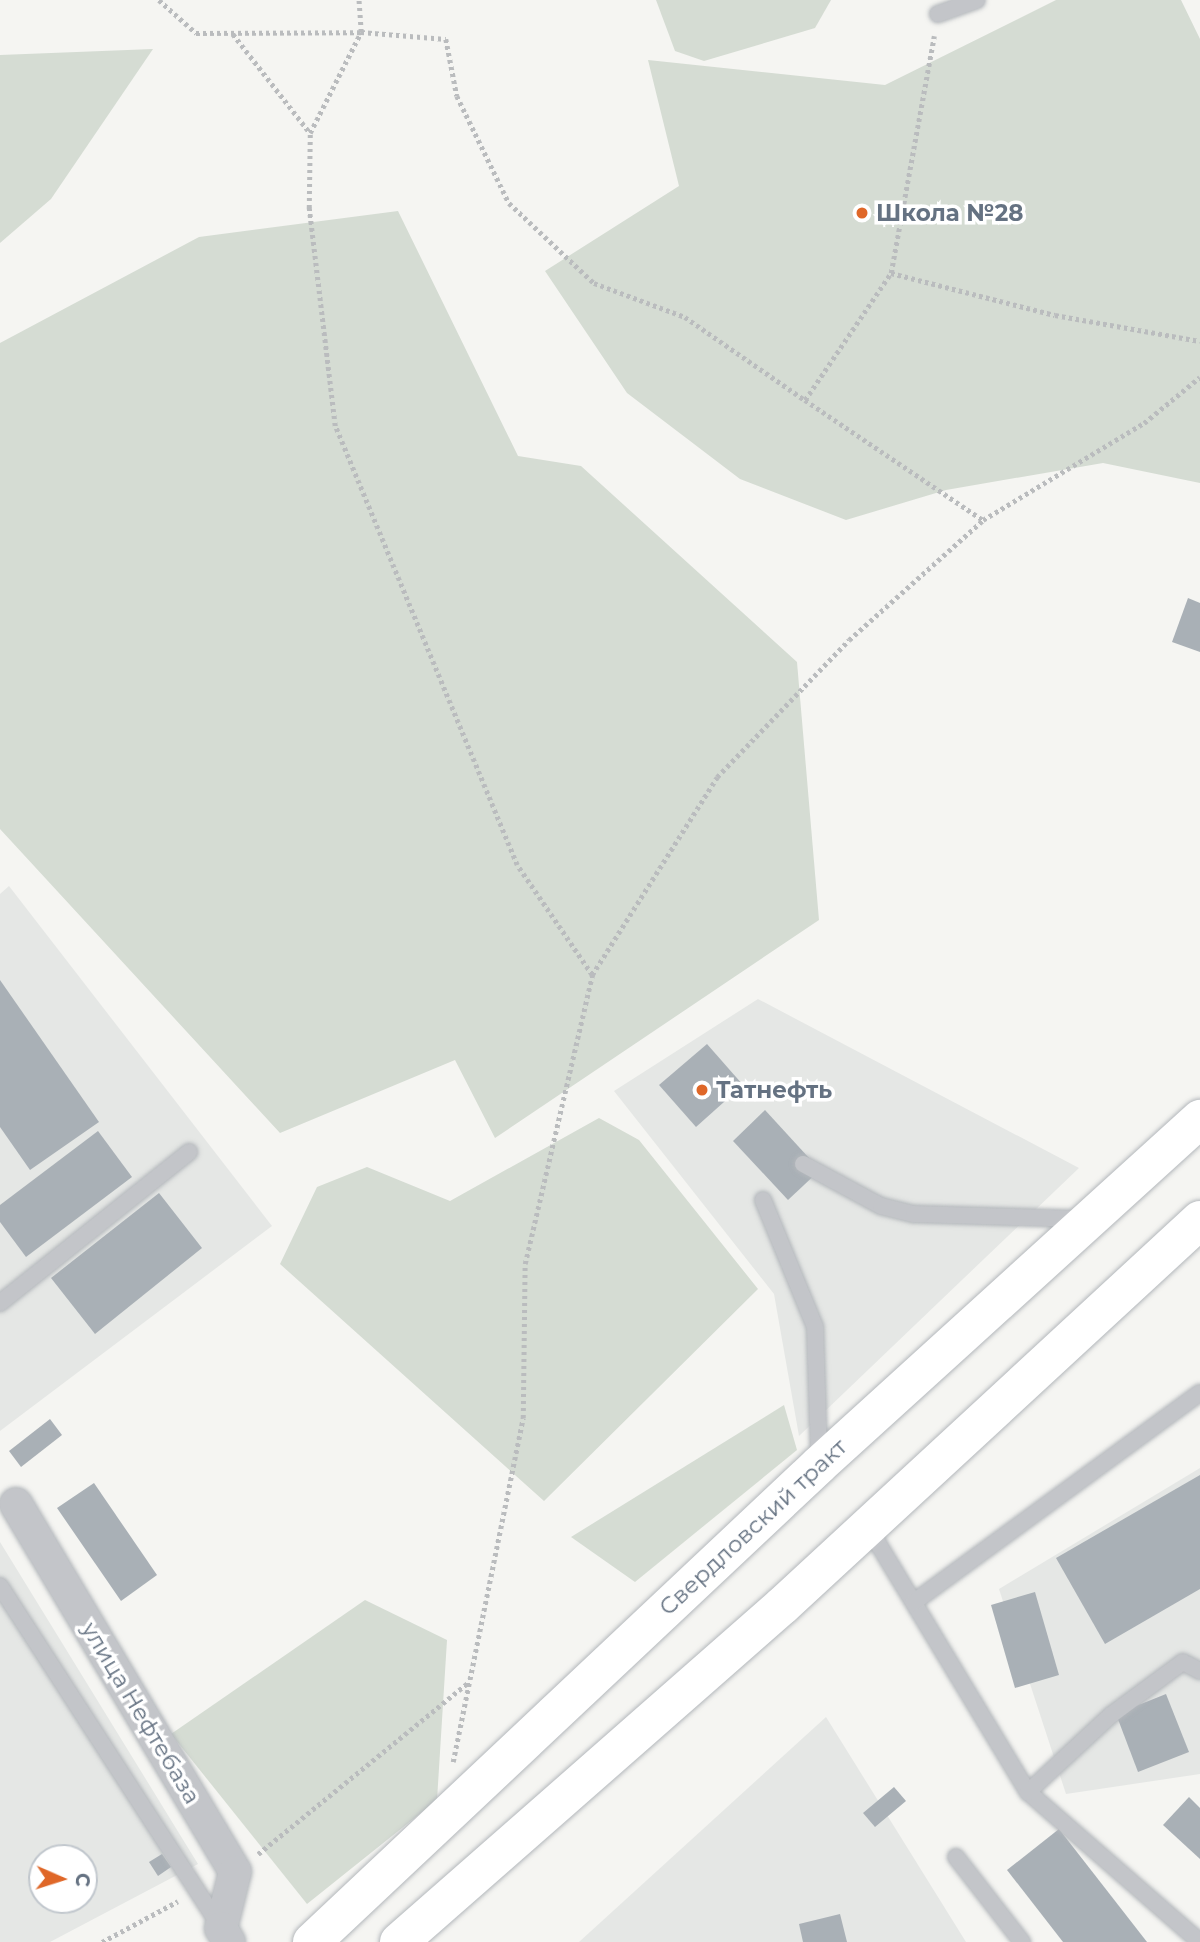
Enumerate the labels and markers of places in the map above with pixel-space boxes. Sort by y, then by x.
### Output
place label: Школа №28 [876,199,1023,227]
marker: Школа №28 [854,205,870,221]
place label: Татнефть [716,1076,832,1104]
marker: Татнефть [694,1082,710,1098]

